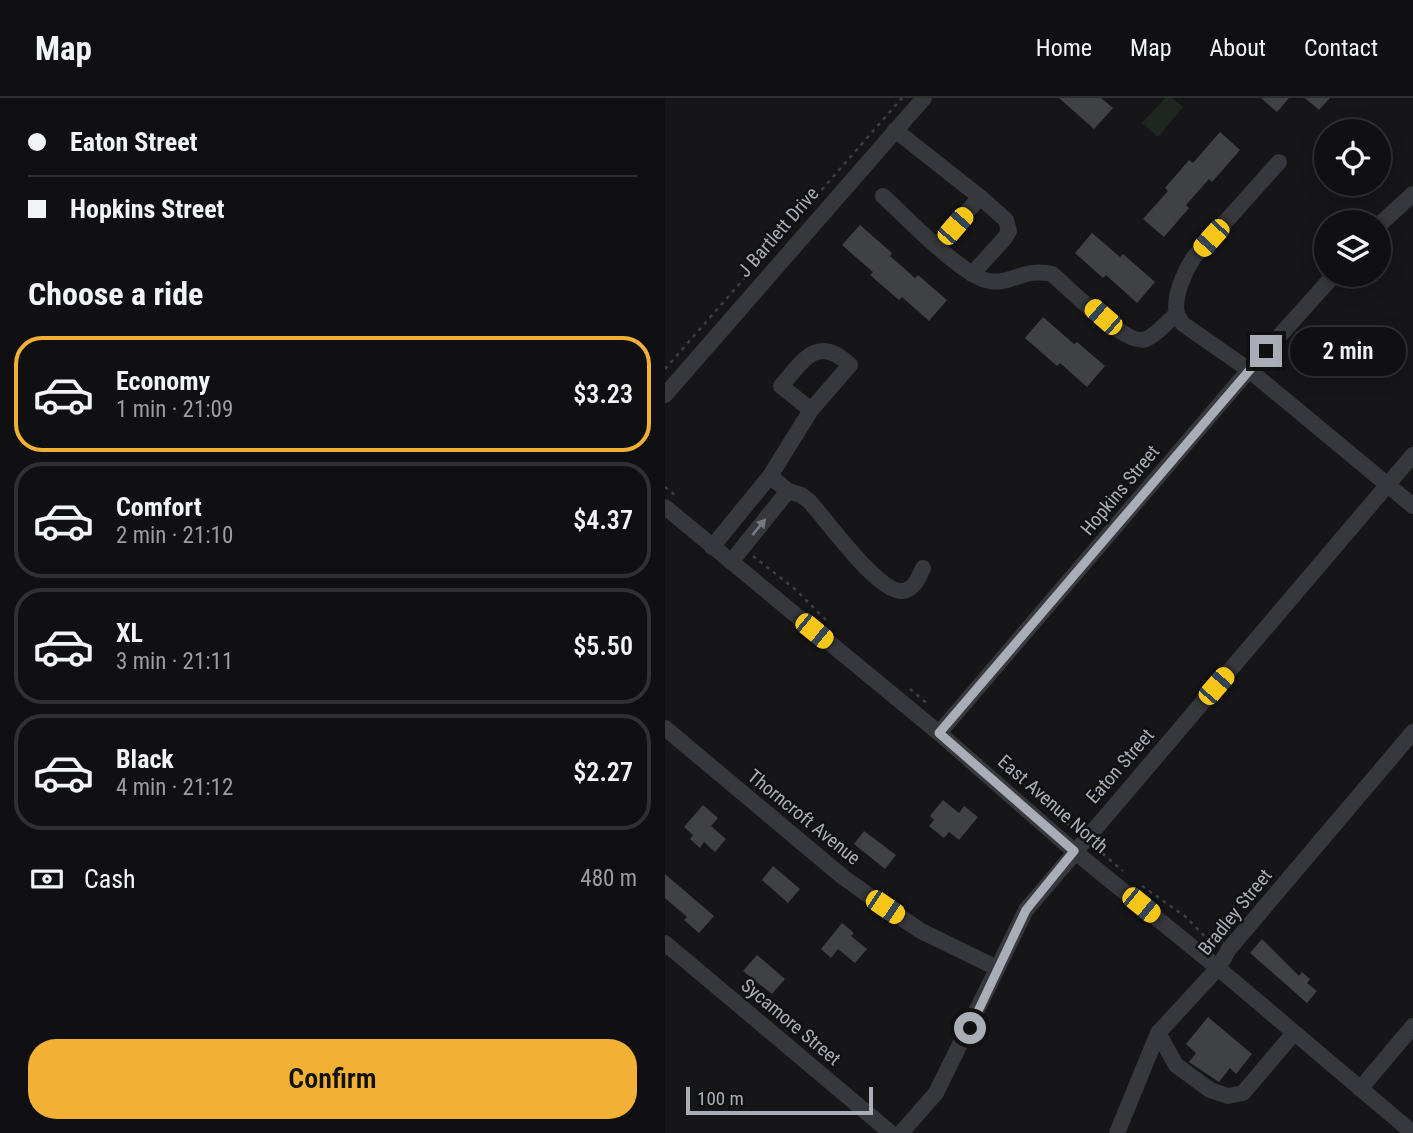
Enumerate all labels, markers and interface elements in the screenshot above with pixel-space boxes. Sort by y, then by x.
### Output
text: Map [35,29,92,68]
text: Home [1036,34,1092,62]
text: Map [1130,34,1172,62]
text: About [1210,34,1266,62]
text: Contact [1304,34,1378,62]
map controls [1314,119,1391,287]
button: locate [1314,119,1391,196]
text: Eaton Street [70,127,198,157]
street label: J Bartlett Drive [733,182,823,282]
text: Hopkins Street [70,194,225,224]
car [934,203,977,249]
button: layers [1314,210,1391,287]
car [1190,215,1233,261]
text: Choose a ride [28,275,203,313]
car [1081,295,1126,339]
callout: 2 min [1291,327,1406,376]
route end [1250,335,1282,367]
text: 2 min [1323,338,1373,365]
icon: car [32,363,95,426]
text: Economy [116,366,210,396]
text: $3.23 [573,379,633,409]
text: 1 min · 21:09 [116,396,233,423]
street label: Hopkins Street [1076,440,1164,540]
icon: car [32,489,95,552]
text: Comfort [116,492,202,522]
text: $4.37 [573,505,633,535]
one-way arrow [752,518,767,536]
text: 2 min · 21:10 [116,522,233,549]
car [792,610,837,652]
icon: car [32,615,95,678]
text: XL [116,618,143,648]
text: $5.50 [573,631,633,661]
text: 3 min · 21:11 [116,648,233,675]
car [1195,663,1238,709]
street label: Eaton Street [1081,724,1159,808]
icon: car [32,741,95,804]
text: Black [116,744,174,774]
street label: East Avenue North [993,750,1113,858]
text: $2.27 [573,757,633,787]
street label: Thorncroft Avenue [743,765,865,869]
text: 4 min · 21:12 [116,774,233,801]
icon: cash [28,860,66,898]
text: Cash [84,864,136,894]
street label: Bradley Street [1193,864,1277,960]
text: 480 m [580,865,637,892]
car [1119,884,1164,926]
car [862,887,909,927]
street label: Sycamore Street [737,974,845,1070]
route start [954,1012,986,1044]
button: Confirm [28,1039,637,1119]
scale bar [686,1084,873,1116]
text: 100 m [697,1087,744,1110]

